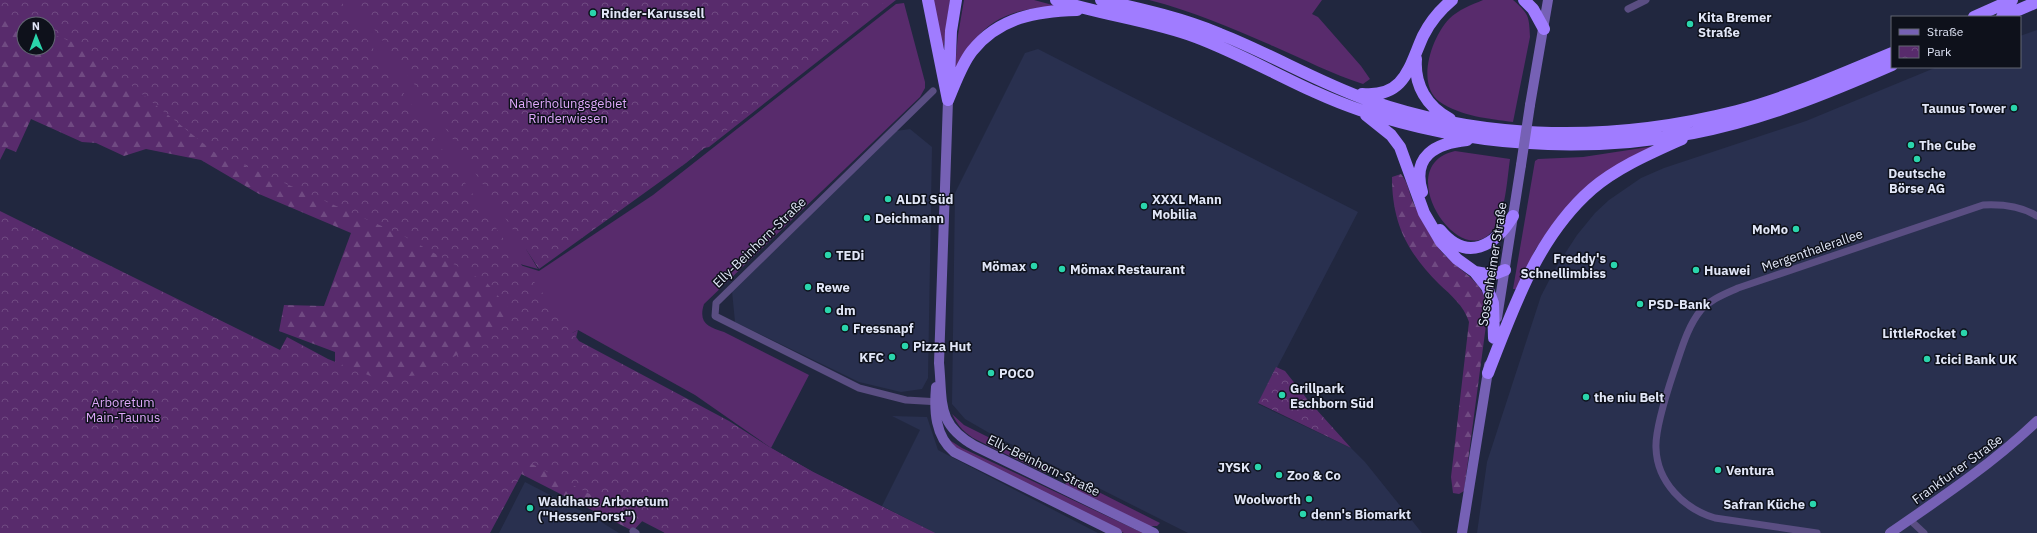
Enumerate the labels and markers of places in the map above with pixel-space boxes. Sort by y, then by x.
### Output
place label: Rinder-Karussell [601,5,704,22]
marker: Rinder-Karussell [588,8,598,18]
place label: Kita Bremer Straße [1698,9,1772,41]
marker: Kita Bremer Straße [1685,19,1695,29]
place label: Taunus Tower [1922,100,2006,117]
marker: Taunus Tower [2009,103,2019,113]
place label: The Cube [1919,137,1976,154]
marker: The Cube [1906,140,1916,150]
marker: Deutsche Börse AG [1912,154,1922,164]
place label: Deutsche Börse AG [1888,165,1946,197]
place label: ALDI Süd [896,191,953,208]
place label: XXXL Mann Mobilia [1152,191,1222,223]
marker: ALDI Süd [883,194,893,204]
marker: XXXL Mann Mobilia [1139,201,1149,211]
place label: Deichmann [875,210,944,227]
marker: Deichmann [862,213,872,223]
place label: MoMo [1752,221,1788,238]
marker: MoMo [1791,224,1801,234]
place label: TEDi [836,247,864,264]
marker: TEDi [823,250,833,260]
place label: Freddy's Schnellimbiss [1521,250,1606,282]
place label: Mömax [982,258,1027,275]
marker: Freddy's Schnellimbiss [1609,260,1619,270]
marker: Mömax [1029,261,1039,271]
place label: Mömax Restaurant [1070,261,1185,278]
place label: Huawei [1704,262,1750,279]
marker: Mömax Restaurant [1057,264,1067,274]
marker: Huawei [1691,265,1701,275]
place label: Rewe [816,279,850,296]
marker: Rewe [803,282,813,292]
place label: PSD-Bank [1648,296,1711,313]
marker: PSD-Bank [1635,299,1645,309]
place label: dm [836,302,856,319]
marker: dm [823,305,833,315]
place label: Fressnapf [853,320,914,337]
marker: Fressnapf [840,323,850,333]
place label: LittleRocket [1882,325,1956,342]
marker: LittleRocket [1959,328,1969,338]
place label: Pizza Hut [913,338,971,355]
marker: Pizza Hut [900,341,910,351]
place label: KFC [859,349,885,366]
place label: Icici Bank UK [1935,351,2017,368]
marker: KFC [887,352,897,362]
marker: Icici Bank UK [1922,354,1932,364]
place label: POCO [999,365,1034,382]
marker: POCO [986,368,996,378]
place label: Grillpark Eschborn Süd [1290,380,1374,412]
place label: the niu Belt [1594,389,1664,406]
marker: Grillpark Eschborn Süd [1277,390,1287,400]
marker: the niu Belt [1581,392,1591,402]
place label: JYSK [1218,459,1250,476]
marker: JYSK [1253,462,1263,472]
place label: Ventura [1726,462,1774,479]
marker: Ventura [1713,465,1723,475]
place label: Zoo & Co [1287,467,1341,484]
marker: Zoo & Co [1274,470,1284,480]
place label: Woolworth [1234,491,1301,508]
place label: Waldhaus Arboretum ("HessenForst") [538,493,668,525]
marker: Woolworth [1304,494,1314,504]
place label: Safran Küche [1723,496,1805,513]
marker: Safran Küche [1808,499,1818,509]
marker: Waldhaus Arboretum ("HessenForst") [525,503,535,513]
place label: denn's Biomarkt [1311,506,1411,523]
marker: denn's Biomarkt [1298,509,1308,519]

